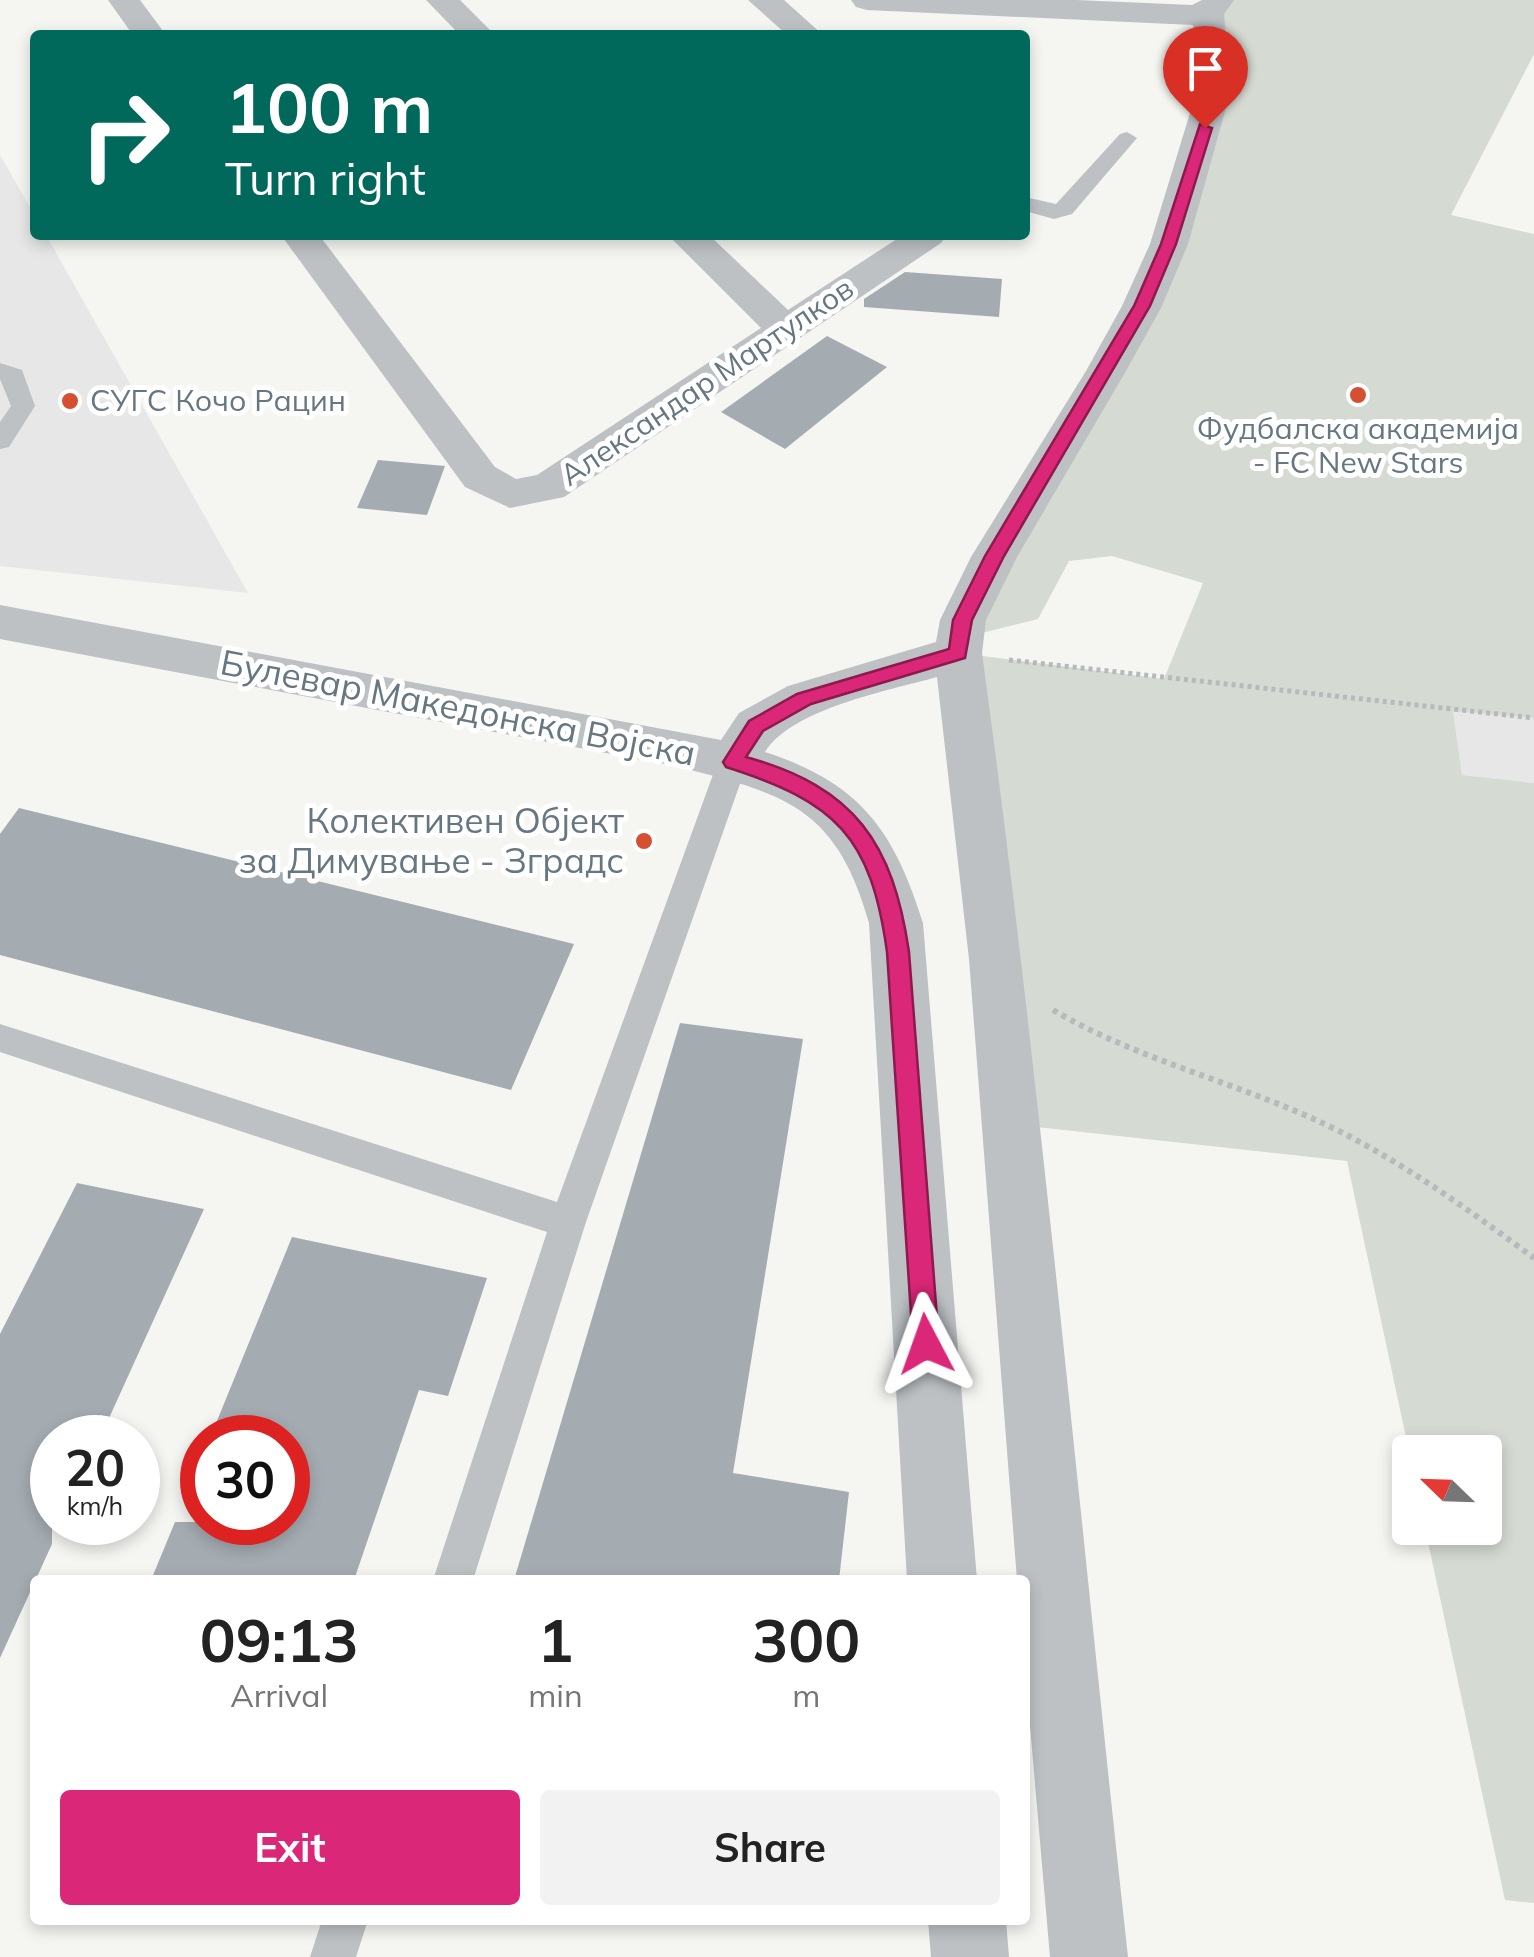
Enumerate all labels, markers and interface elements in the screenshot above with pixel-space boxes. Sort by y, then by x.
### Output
pin [1163,26,1248,129]
icon: arrive [1178,41,1233,96]
text: 100 m [225,63,433,151]
icon: right [60,70,190,200]
text: Turn right [225,150,426,206]
street label: Александар Мартулков [552,269,860,494]
place label: СУГС Кочо Рацин [90,381,346,419]
marker: Фудбалска академија - FC New Stars [1347,384,1369,406]
marker: СУГС Кочо Рацин [59,390,81,412]
place label: Фудбалска академија - FC New Stars [1197,409,1519,481]
street label: Булевар Македонска Војска [217,639,699,775]
place label: Колективен Објект за Димување - Зградс [239,798,624,882]
marker: Колективен Објект за Димување - Зградс [633,830,655,852]
position arrow [874,1292,978,1396]
speed limit sign: 30 [180,1415,310,1545]
north arrow [1392,1435,1502,1545]
map controls [1392,1435,1502,1545]
text: 20 [65,1436,125,1499]
text: km/h [67,1490,123,1521]
text: 09:13 [200,1602,359,1677]
text: 1 [537,1602,573,1677]
text: 300 [752,1602,860,1677]
text: Arrival [230,1675,328,1715]
text: min [528,1675,583,1715]
text: m [792,1675,820,1715]
button: Exit [60,1790,520,1905]
button: Share [540,1790,1000,1905]

